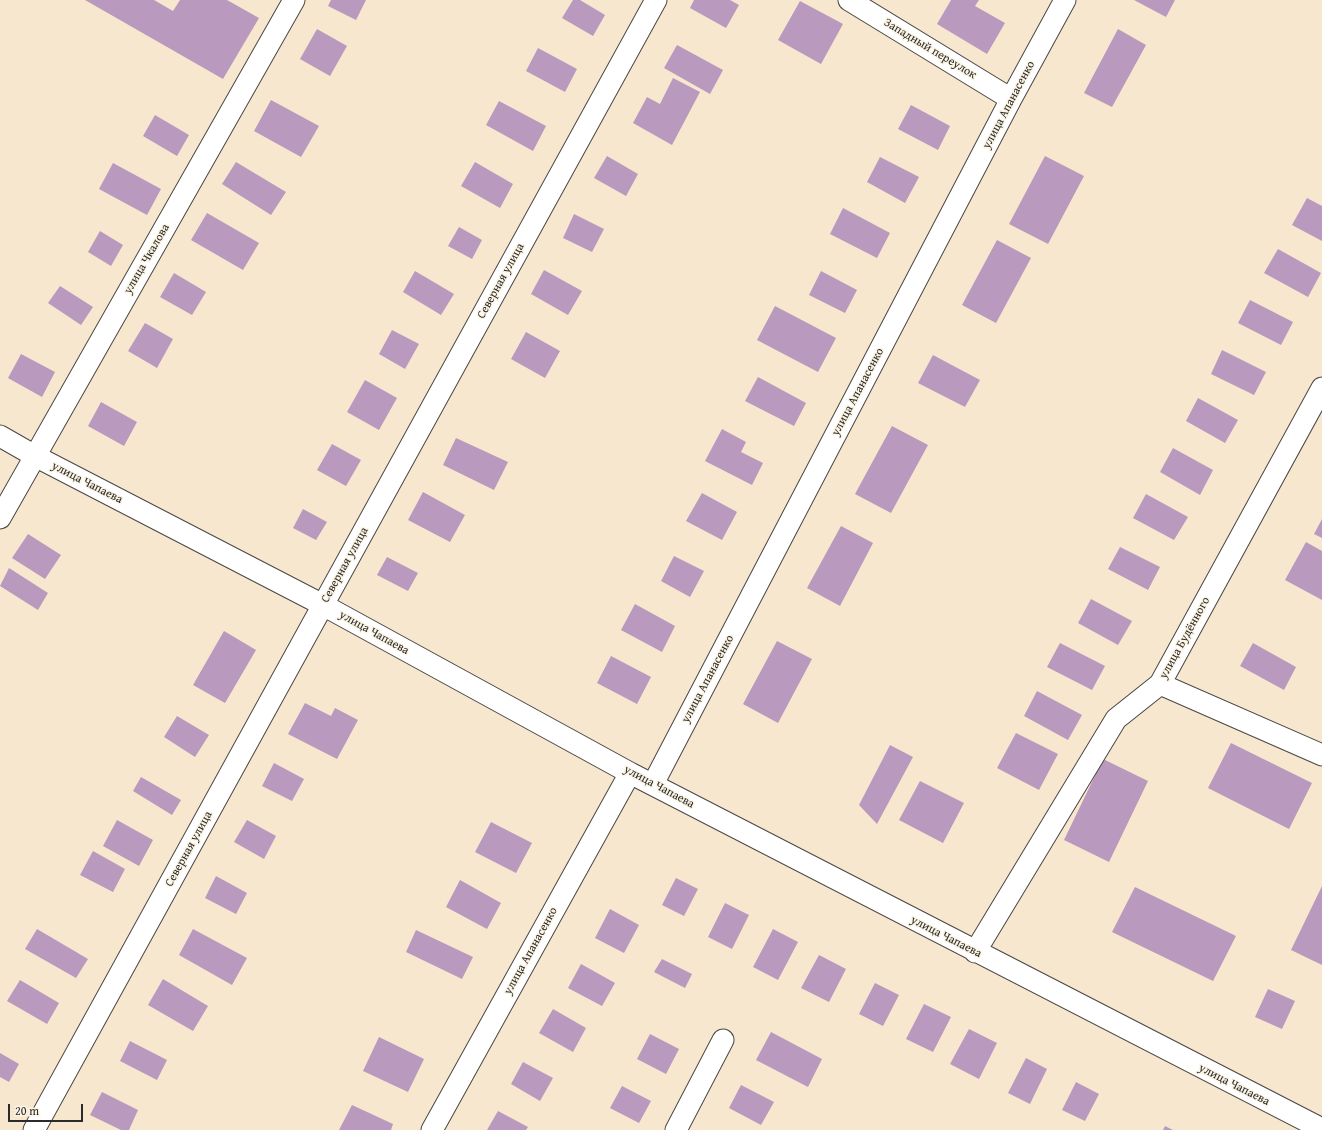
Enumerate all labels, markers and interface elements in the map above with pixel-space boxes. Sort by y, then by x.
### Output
street label: Западный переулок [881,16,979,82]
street label: улица Апанасенко [980,58,1038,152]
street label: улица Чкалова [121,221,173,297]
street label: Северная улица [474,241,528,321]
street label: улица Апанасенко [829,345,887,439]
street label: улица Чапаева [49,459,125,507]
street label: Северная улица [318,525,372,605]
street label: улица Будённого [1157,595,1213,681]
street label: улица Чапаева [337,608,411,658]
street label: улица Апанасенко [679,632,737,726]
street label: улица Чапаева [621,762,697,812]
street label: Северная улица [162,809,216,889]
street label: улица Апанасенко [501,905,561,997]
street label: улица Чапаева [908,913,984,961]
street label: улица Чапаева [1196,1061,1272,1109]
scale bar [10,1096,85,1122]
text: 20 m [15,1102,39,1119]

